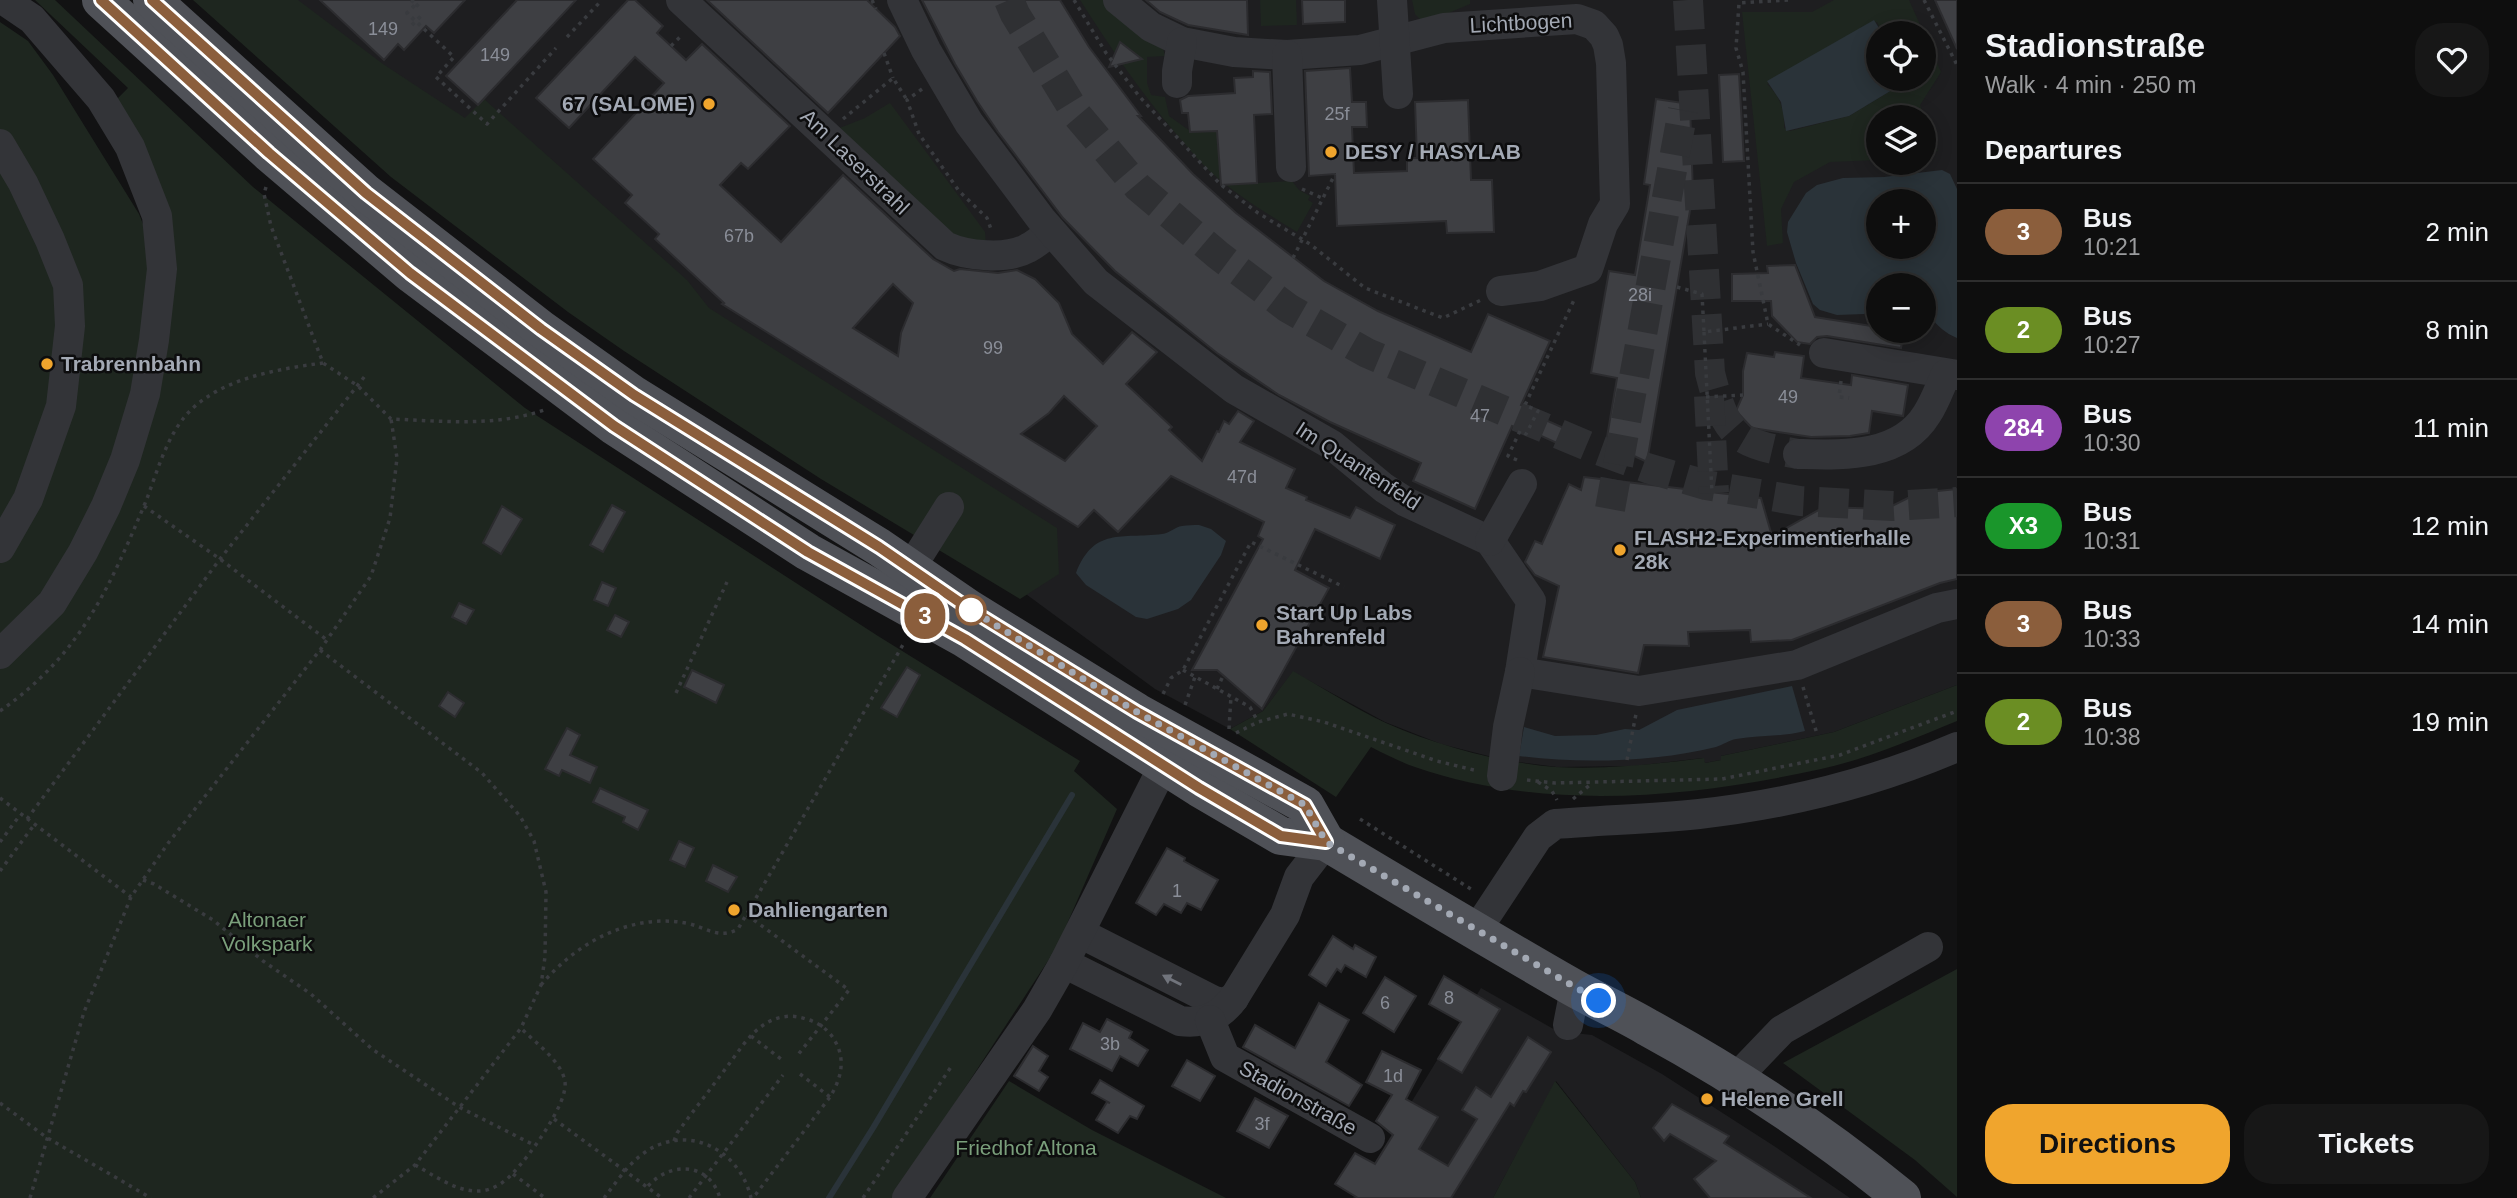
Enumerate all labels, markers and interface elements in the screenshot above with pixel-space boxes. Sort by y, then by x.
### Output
street label: Lichtbogen [1469,8,1573,37]
house number: 149 [368,19,398,39]
map controls [1866,21,1936,343]
button: locate [1866,21,1936,91]
button: heart [2415,23,2489,97]
text: Stadionstraße [1985,27,2205,64]
house number: 149 [480,45,510,65]
text: Walk · 4 min · 250 m [1985,72,2196,98]
place label: 67 (SALOME) [562,92,695,115]
marker: 67 (SALOME) [701,96,717,112]
street label: Am Laserstrahl [797,104,914,219]
house number: 25f [1324,104,1351,124]
button: layers [1866,105,1936,175]
text: Departures [1985,135,2122,165]
place label: DESY / HASYLAB [1345,140,1521,163]
marker: DESY / HASYLAB [1323,144,1339,160]
button: + [1866,189,1936,259]
text: Bus [2083,203,2132,233]
text: 2 min [2425,217,2489,247]
text: 3 [2017,218,2030,245]
house number: 67b [724,226,754,246]
text: 10:21 [2083,234,2141,260]
button: − [1866,273,1936,343]
house number: 28i [1628,285,1652,305]
text: Bus [2083,301,2132,331]
text: 8 min [2425,315,2489,345]
text: 2 [2017,316,2030,343]
text: 10:27 [2083,332,2141,358]
house number: 99 [983,338,1003,358]
place label: Trabrennbahn [61,352,201,375]
marker: Trabrennbahn [39,356,55,372]
house number: 49 [1778,387,1798,407]
text: Bus [2083,399,2132,429]
house number: 47 [1470,406,1490,426]
text: 11 min [2413,413,2489,443]
text: 284 [2003,414,2044,441]
street label: Im Quantenfeld [1292,417,1425,514]
text: 10:30 [2083,430,2141,456]
house number: 47d [1227,467,1257,487]
text: Bus [2083,497,2132,527]
text: 12 min [2411,511,2489,541]
text: X3 [2009,512,2038,539]
place label: FLASH2-Experimentierhalle 28k [1634,526,1911,573]
text: 10:31 [2083,528,2141,554]
marker: FLASH2-Experimentierhalle 28k [1612,542,1628,558]
line badge: 3 [902,593,948,639]
unlabelled marker [956,595,986,625]
text: Bus [2083,595,2132,625]
place label: Start Up Labs Bahrenfeld [1276,601,1413,648]
text: 3 [918,602,932,629]
text: 14 min [2411,609,2489,639]
text: 3 [2017,610,2030,637]
marker: Start Up Labs Bahrenfeld [1254,617,1270,633]
text: 10:33 [2083,626,2141,652]
text: Bus [2083,693,2132,723]
text: 19 min [2411,707,2489,737]
text: 2 [2017,708,2030,735]
text: 10:38 [2083,724,2141,750]
house number: 1 [1172,881,1182,901]
place label: Dahliengarten [748,898,888,921]
marker: Dahliengarten [726,902,742,918]
park label: Altonaer Volkspark [221,908,313,955]
one-way arrow [1162,975,1182,987]
your location [1581,983,1616,1018]
house number: 8 [1444,988,1454,1008]
house number: 6 [1380,993,1390,1013]
house number: 3b [1100,1034,1120,1054]
street label: Stadionstraße [1235,1056,1361,1139]
house number: 1d [1383,1066,1403,1086]
place label: Helene Grell [1721,1087,1844,1110]
marker: Helene Grell [1699,1091,1715,1107]
button: Directions [1985,1104,2230,1184]
button: Tickets [2244,1104,2489,1184]
house number: 3f [1254,1114,1271,1134]
park label: Friedhof Altona [955,1136,1097,1159]

